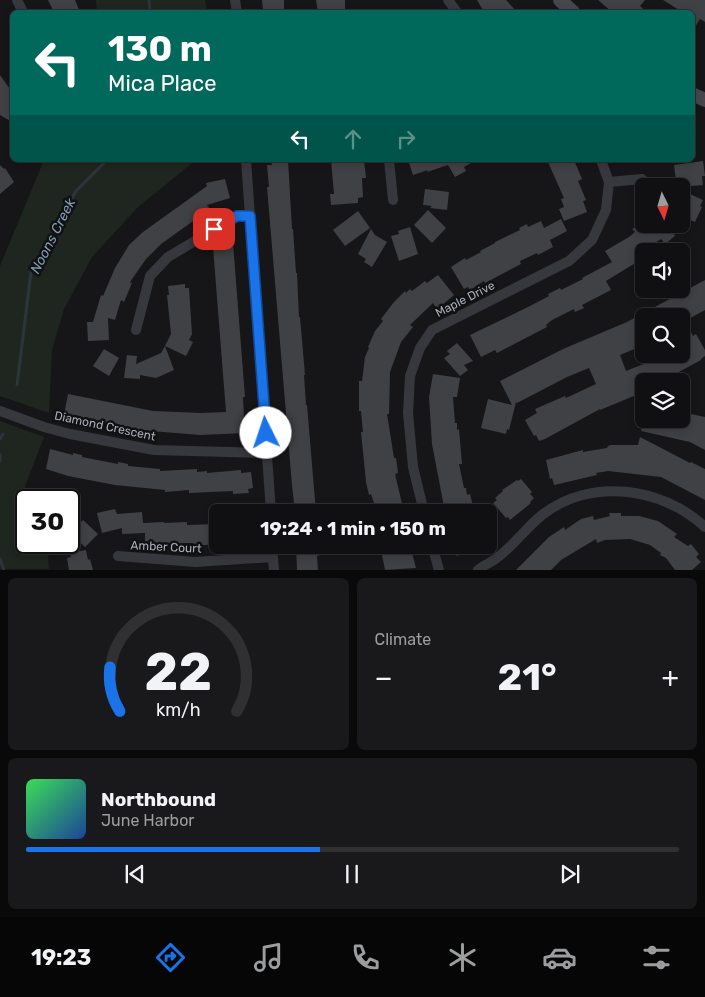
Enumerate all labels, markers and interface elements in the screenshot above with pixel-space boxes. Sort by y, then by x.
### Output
text: 130 m [108,28,212,70]
icon: left [25,30,90,95]
text: Mica Place [108,70,217,97]
icon: left [286,125,314,153]
icon: ahead [339,125,367,153]
icon: right [392,125,420,153]
north arrow [635,178,690,232]
map controls [635,178,690,428]
water label: Noons Creek [27,195,80,277]
pin [193,208,235,250]
icon: arrive [200,215,228,243]
button: sound [635,243,690,298]
street label: Maple Drive [433,278,497,320]
button: search [635,308,690,363]
button: layers [635,373,690,428]
position arrow [239,406,291,458]
street label: Diamond Crescent [53,408,157,444]
speed limit sign: 30 [15,489,80,554]
text: 19:24 · 1 min · 150 m [260,517,446,540]
street label: Amber Court [130,538,202,556]
text: Climate [375,630,431,649]
text: 22 [144,641,212,703]
text: 21° [498,654,557,700]
text: − [375,661,393,694]
text: + [662,661,679,694]
text: km/h [156,699,201,720]
text: Northbound [101,788,216,811]
text: June Harbor [101,811,194,830]
icon: previous [121,860,149,888]
icon: pause [338,860,366,888]
icon: next [556,860,584,888]
icon: directions [153,940,188,975]
icon: music [251,940,286,975]
icon: phone [348,940,383,975]
icon: climate [445,940,480,975]
icon: car [542,940,577,975]
icon: filters [639,940,674,975]
text: 19:23 [31,944,91,971]

